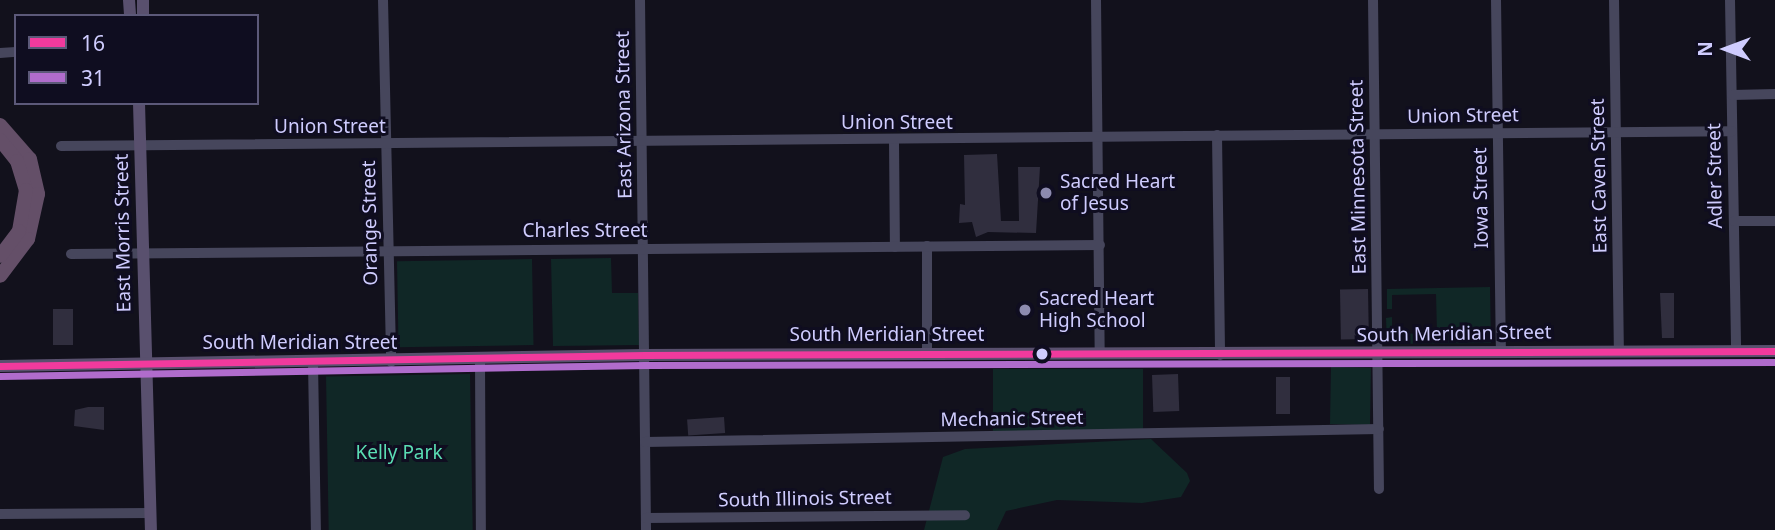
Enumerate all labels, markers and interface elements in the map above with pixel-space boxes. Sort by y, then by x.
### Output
legend [14,14,259,105]
north arrow [1691,14,1761,84]
text: 16 [81,29,105,57]
street label: East Arizona Street [611,31,637,199]
text: N [1692,41,1718,57]
text: 31 [81,64,105,92]
street label: East Minnesota Street [1345,80,1371,274]
street label: East Caven Street [1586,98,1612,254]
street label: Union Street [1407,104,1519,128]
street label: Union Street [841,112,953,134]
street label: Union Street [274,116,386,138]
street label: Adler Street [1703,123,1727,229]
street label: Iowa Street [1469,147,1493,249]
street label: East Morris Street [110,154,136,312]
street label: Orange Street [358,160,382,286]
place label: Sacred Heart of Jesus [1060,171,1175,215]
marker: Sacred Heart of Jesus [1038,185,1054,201]
street label: Charles Street [523,220,647,242]
place label: Sacred Heart High School [1039,288,1154,332]
marker: Sacred Heart High School [1017,302,1033,318]
street label: South Meridian Street [1356,321,1552,347]
street label: South Meridian Street [790,324,984,346]
street label: South Meridian Street [203,332,397,354]
unlabelled marker [1035,347,1049,361]
street label: Mechanic Street [940,406,1084,432]
park label: Kelly Park [355,442,443,464]
street label: South Illinois Street [718,486,892,512]

